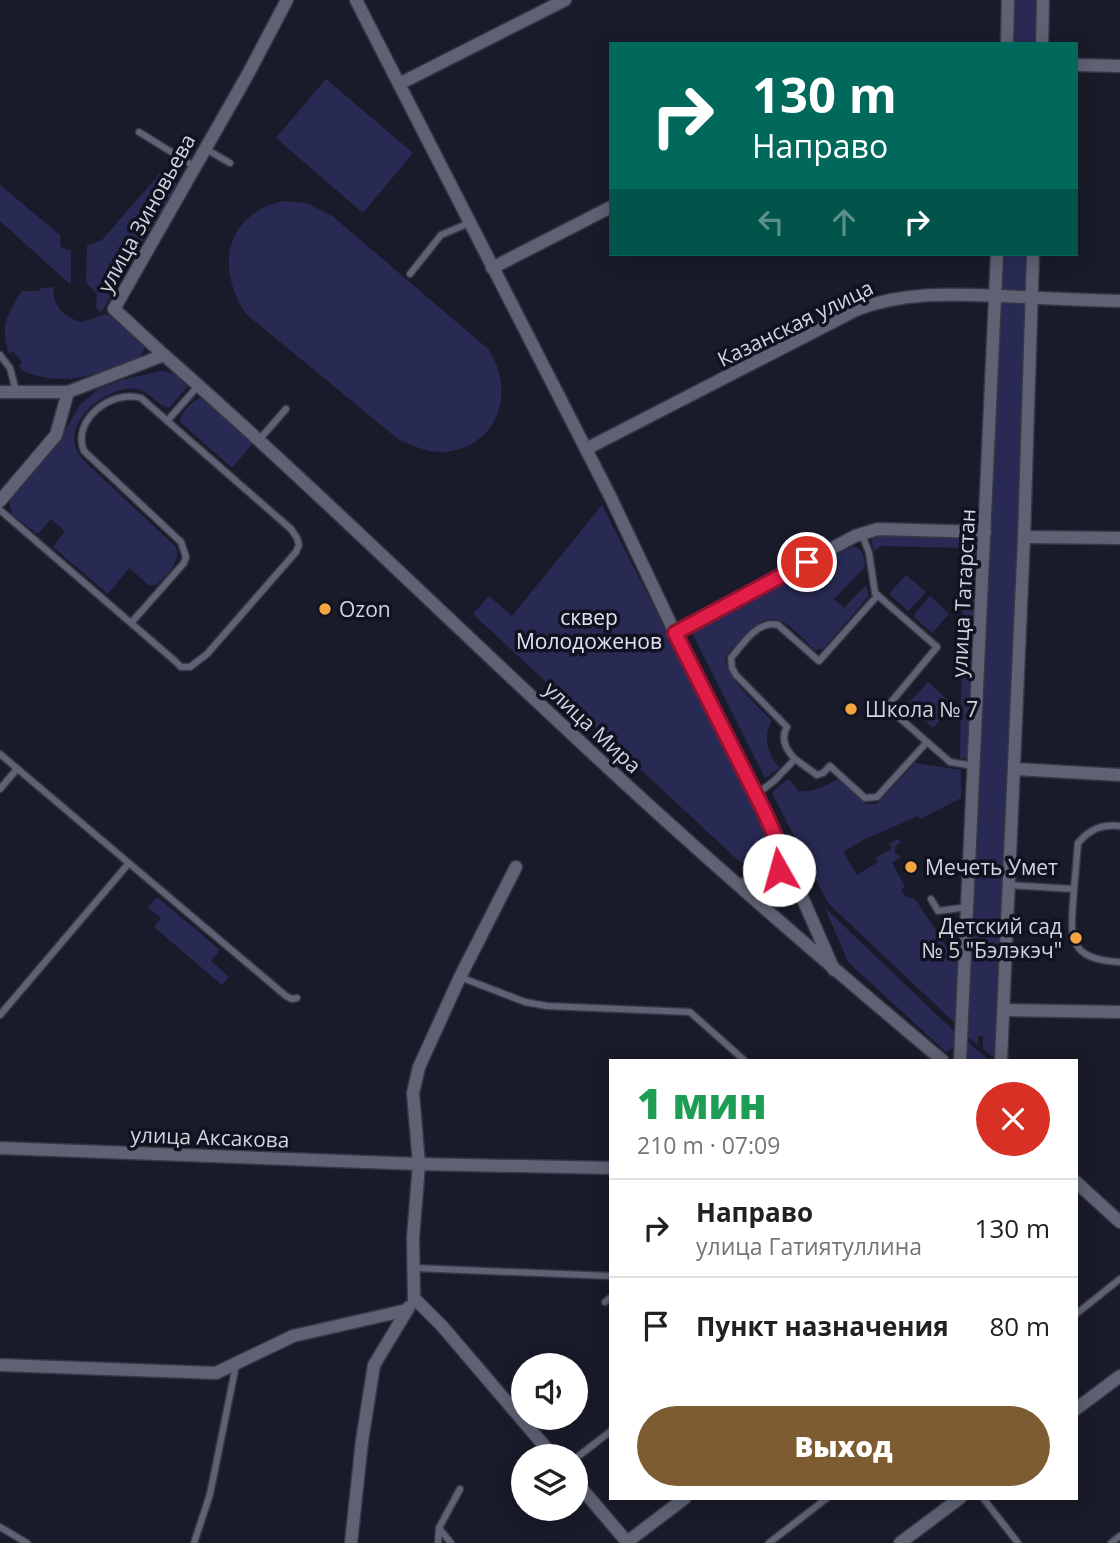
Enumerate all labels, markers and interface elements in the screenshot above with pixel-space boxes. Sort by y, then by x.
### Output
text: 130 m [752,61,897,127]
icon: right [637,70,728,161]
text: Направо [752,124,888,167]
street label: улица Зиновьева [91,129,201,297]
icon: left [752,203,790,241]
icon: ahead [825,203,863,241]
icon: right [898,203,936,241]
street label: Казанская улица [712,273,878,373]
street label: улица Татарстан [945,508,981,678]
pin [777,532,837,592]
icon: arrive [788,543,826,581]
place label: Ozon [339,595,391,623]
marker: Ozon [317,601,333,617]
park label: сквер Молодоженов [516,603,662,655]
street label: улица Мира [539,675,647,779]
place label: Школа № 7 [865,695,978,723]
marker: Школа № 7 [843,701,859,717]
position arrow [742,833,816,907]
place label: Мечеть Умет [925,853,1058,881]
marker: Мечеть Умет [903,859,919,875]
place label: Детский сад № 5 "Бэлэкэч" [921,912,1062,964]
marker: Детский сад № 5 "Бэлэкэч" [1068,930,1084,946]
text: 1 мин [637,1074,767,1131]
button: close [976,1082,1050,1156]
street label: улица Аксакова [130,1120,290,1154]
text: 210 m · 07:09 [637,1129,780,1161]
text: Направо [696,1194,813,1230]
icon: right [637,1209,675,1247]
text: 130 m [975,1210,1050,1246]
text: улица Гатиятуллина [696,1230,922,1262]
icon: arrive [637,1307,675,1345]
text: Пункт назначения [696,1308,949,1344]
text: 80 m [989,1308,1050,1344]
map controls [511,1353,588,1521]
button: sound [511,1353,588,1430]
button: Выход [637,1406,1050,1486]
button: layers [511,1444,588,1521]

